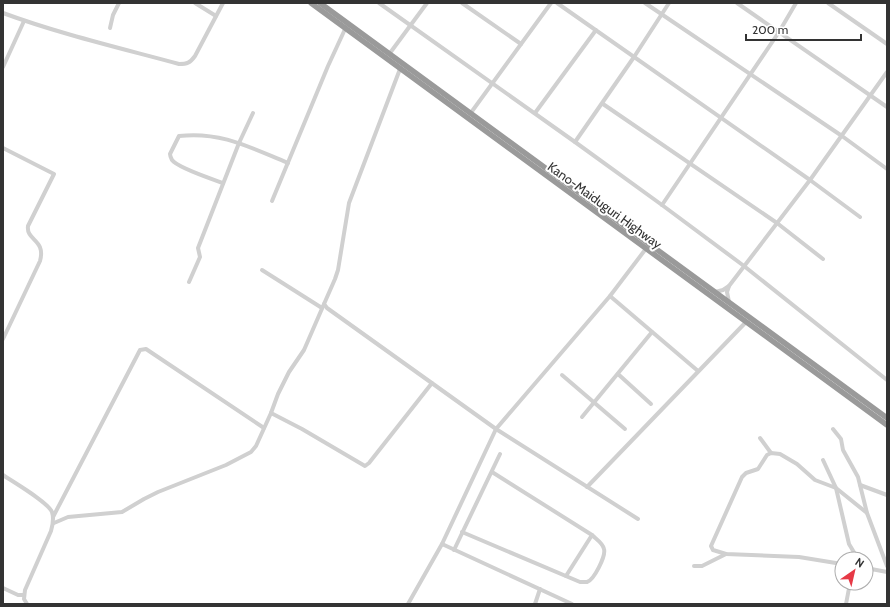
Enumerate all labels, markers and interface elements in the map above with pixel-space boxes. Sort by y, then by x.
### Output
scale bar [746,16,861,42]
text: 200 m [752,22,788,37]
street label: Kano-Maiduguri Highway [545,158,666,252]
north arrow [834,551,874,591]
text: N [852,555,867,571]

